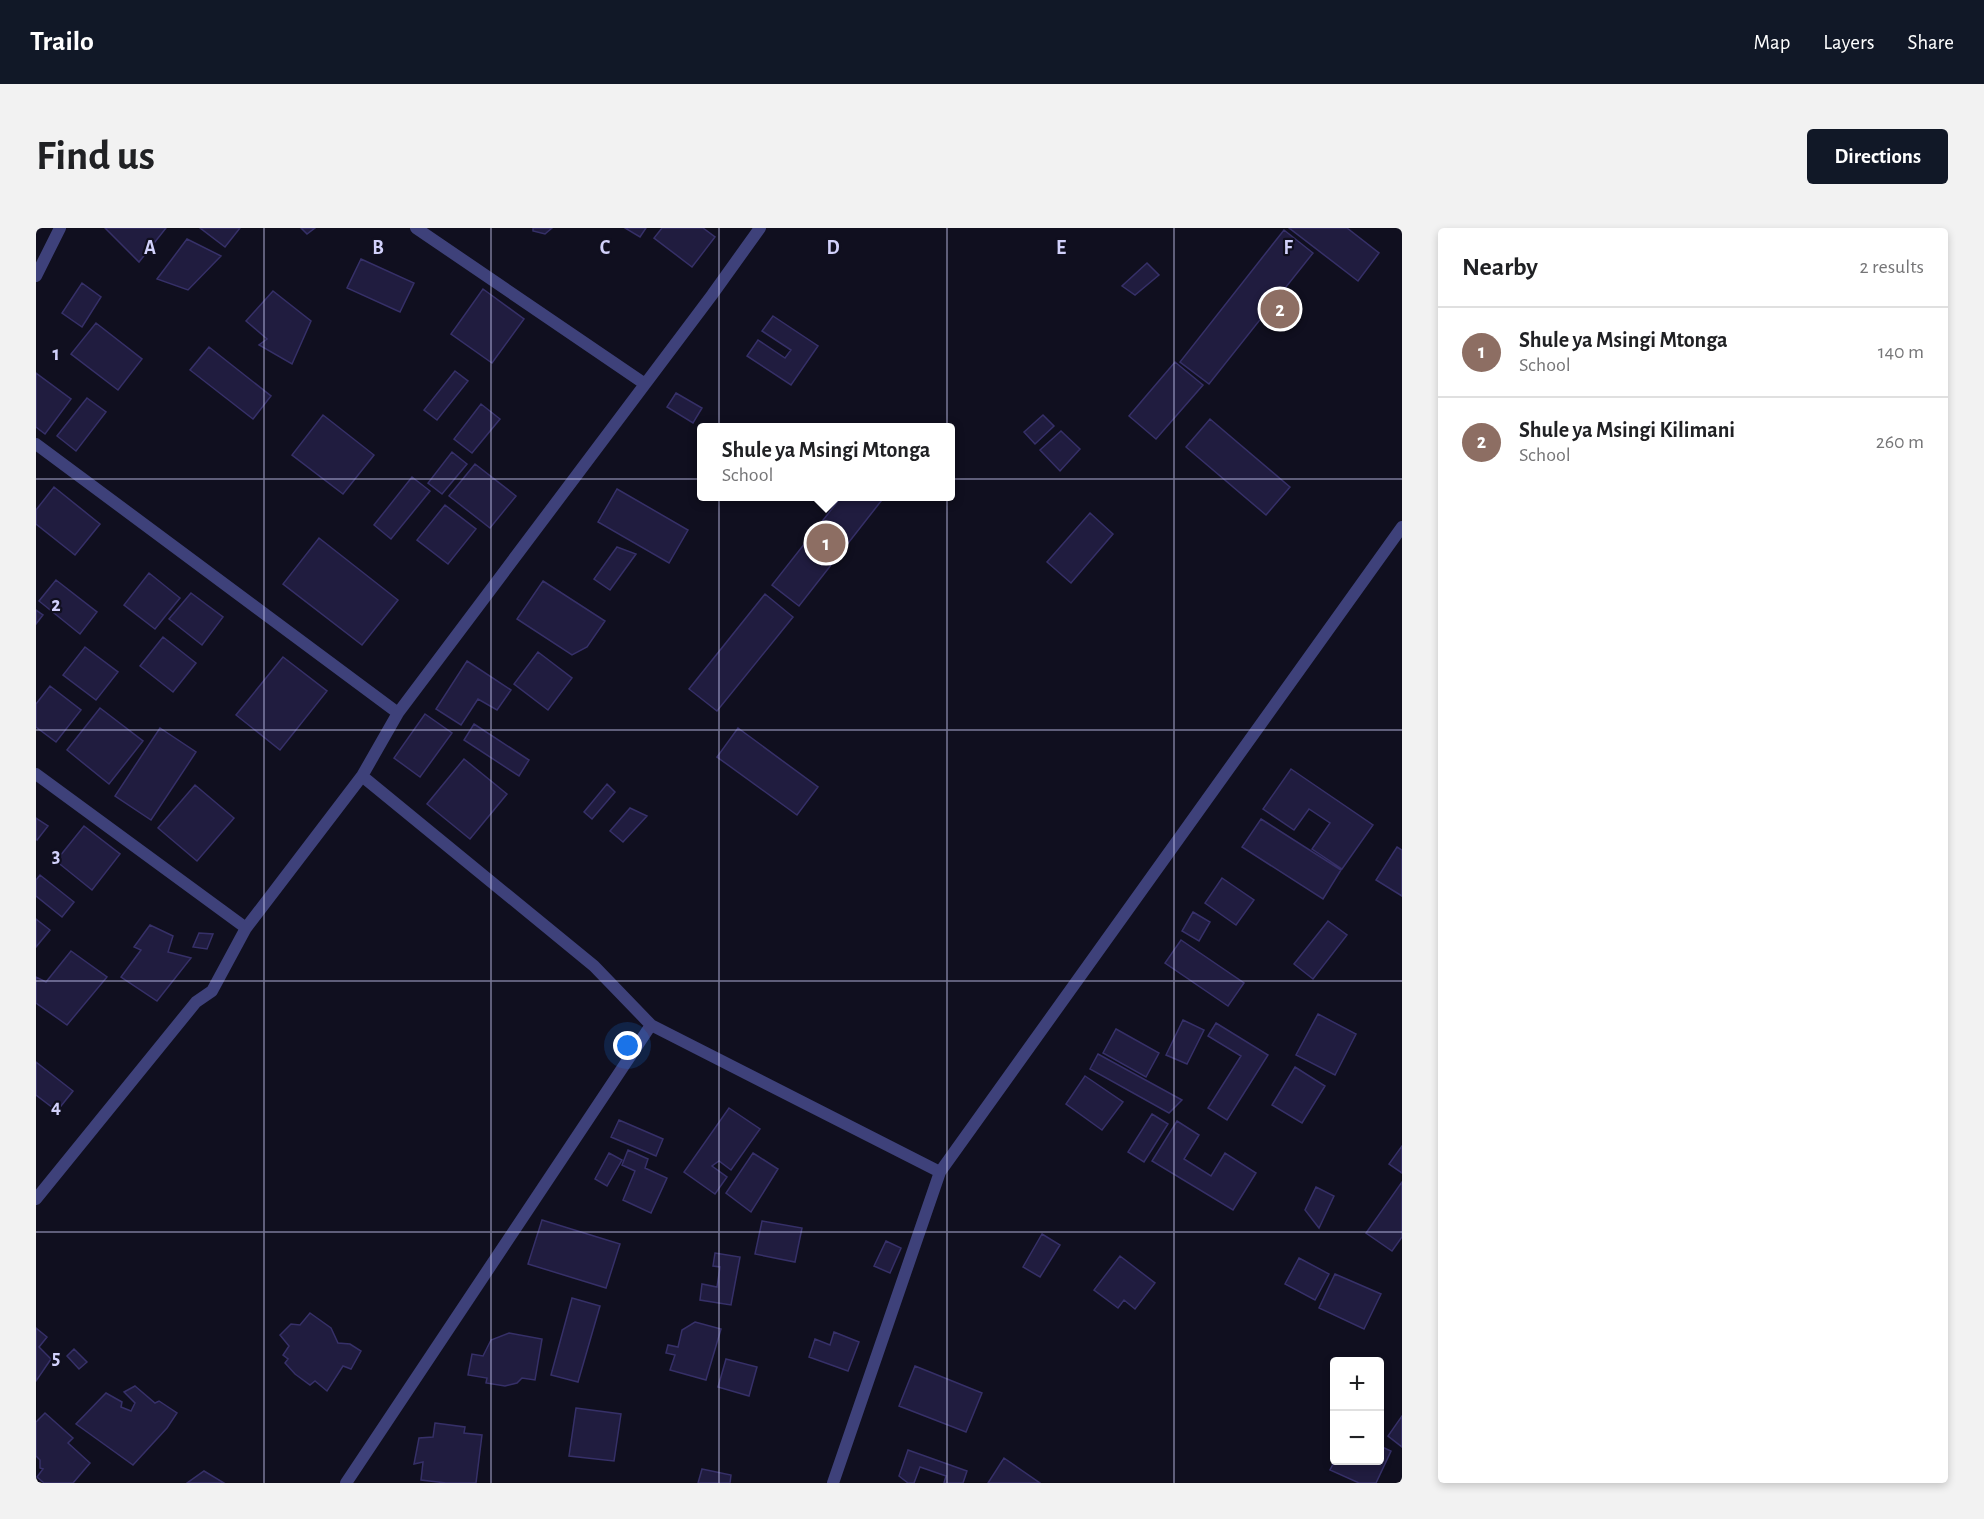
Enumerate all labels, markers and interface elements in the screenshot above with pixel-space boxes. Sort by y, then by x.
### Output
text: Trailo [30,28,94,56]
text: Map [1754,32,1790,53]
text: Layers [1823,32,1874,53]
text: Share [1907,32,1954,53]
button: Directions [1807,129,1948,184]
text: Find us [36,135,155,177]
text: A [144,238,156,258]
text: B [372,238,384,258]
text: C [600,238,611,258]
text: D [826,238,840,258]
text: E [1056,238,1066,258]
text: F [1283,238,1293,258]
text: Nearby [1462,254,1538,280]
text: 2 results [1860,257,1924,277]
pin: 2 [1260,286,1300,332]
text: Shule ya Msingi Mtonga [1519,329,1728,351]
text: 1 [1478,342,1485,362]
text: 140 m [1878,342,1924,362]
text: 1 [52,344,60,364]
text: School [1519,355,1571,375]
text: Shule ya Msingi Kilimani [1519,419,1735,441]
popup [697,423,955,501]
text: 2 [1477,432,1486,452]
text: 260 m [1876,432,1924,452]
text: Shule ya Msingi Mtonga [722,439,930,461]
text: School [1519,445,1571,465]
text: School [722,465,773,485]
pin: 1 [806,520,846,566]
text: 2 [51,595,61,615]
text: 3 [52,846,60,866]
your location [613,1031,642,1060]
text: 4 [51,1097,61,1117]
text: 5 [52,1348,60,1368]
map controls [1330,1357,1384,1465]
button: + [1330,1357,1384,1411]
button: − [1330,1411,1384,1465]

